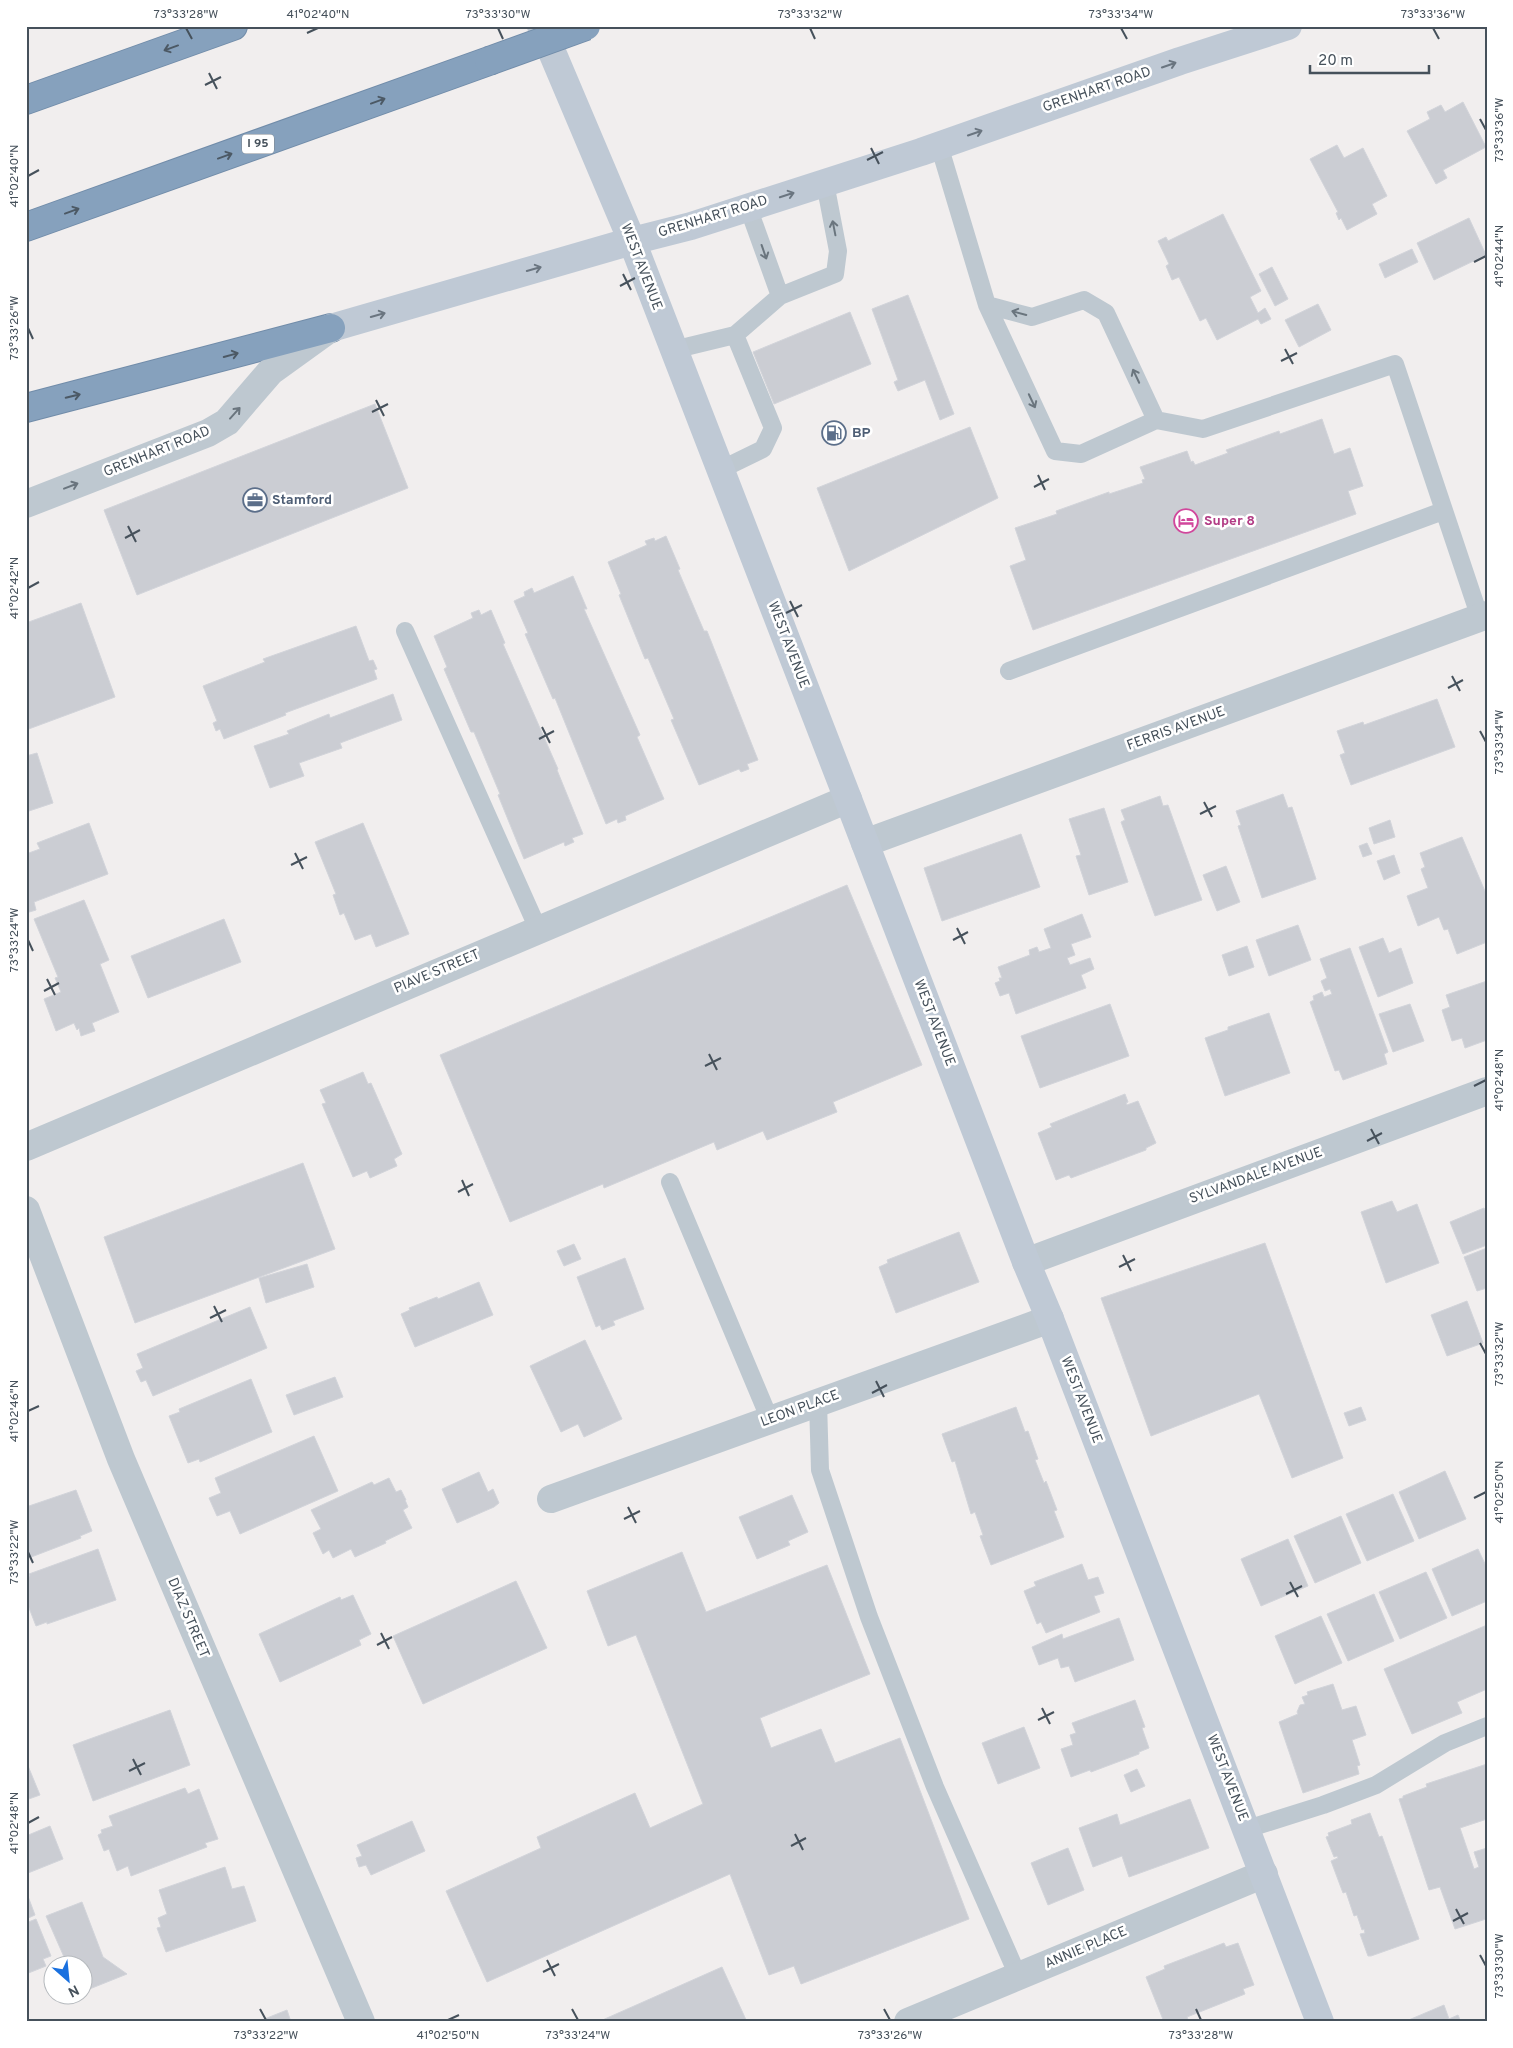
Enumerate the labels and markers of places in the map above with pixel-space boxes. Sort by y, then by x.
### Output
fuel station icon: BP [821,420,847,446]
place label: BP [852,425,871,442]
office icon: Stamford [242,487,268,513]
place label: Stamford [272,492,332,509]
hotel icon: Super 8 [1173,508,1199,534]
place label: Super 8 [1204,513,1255,530]

